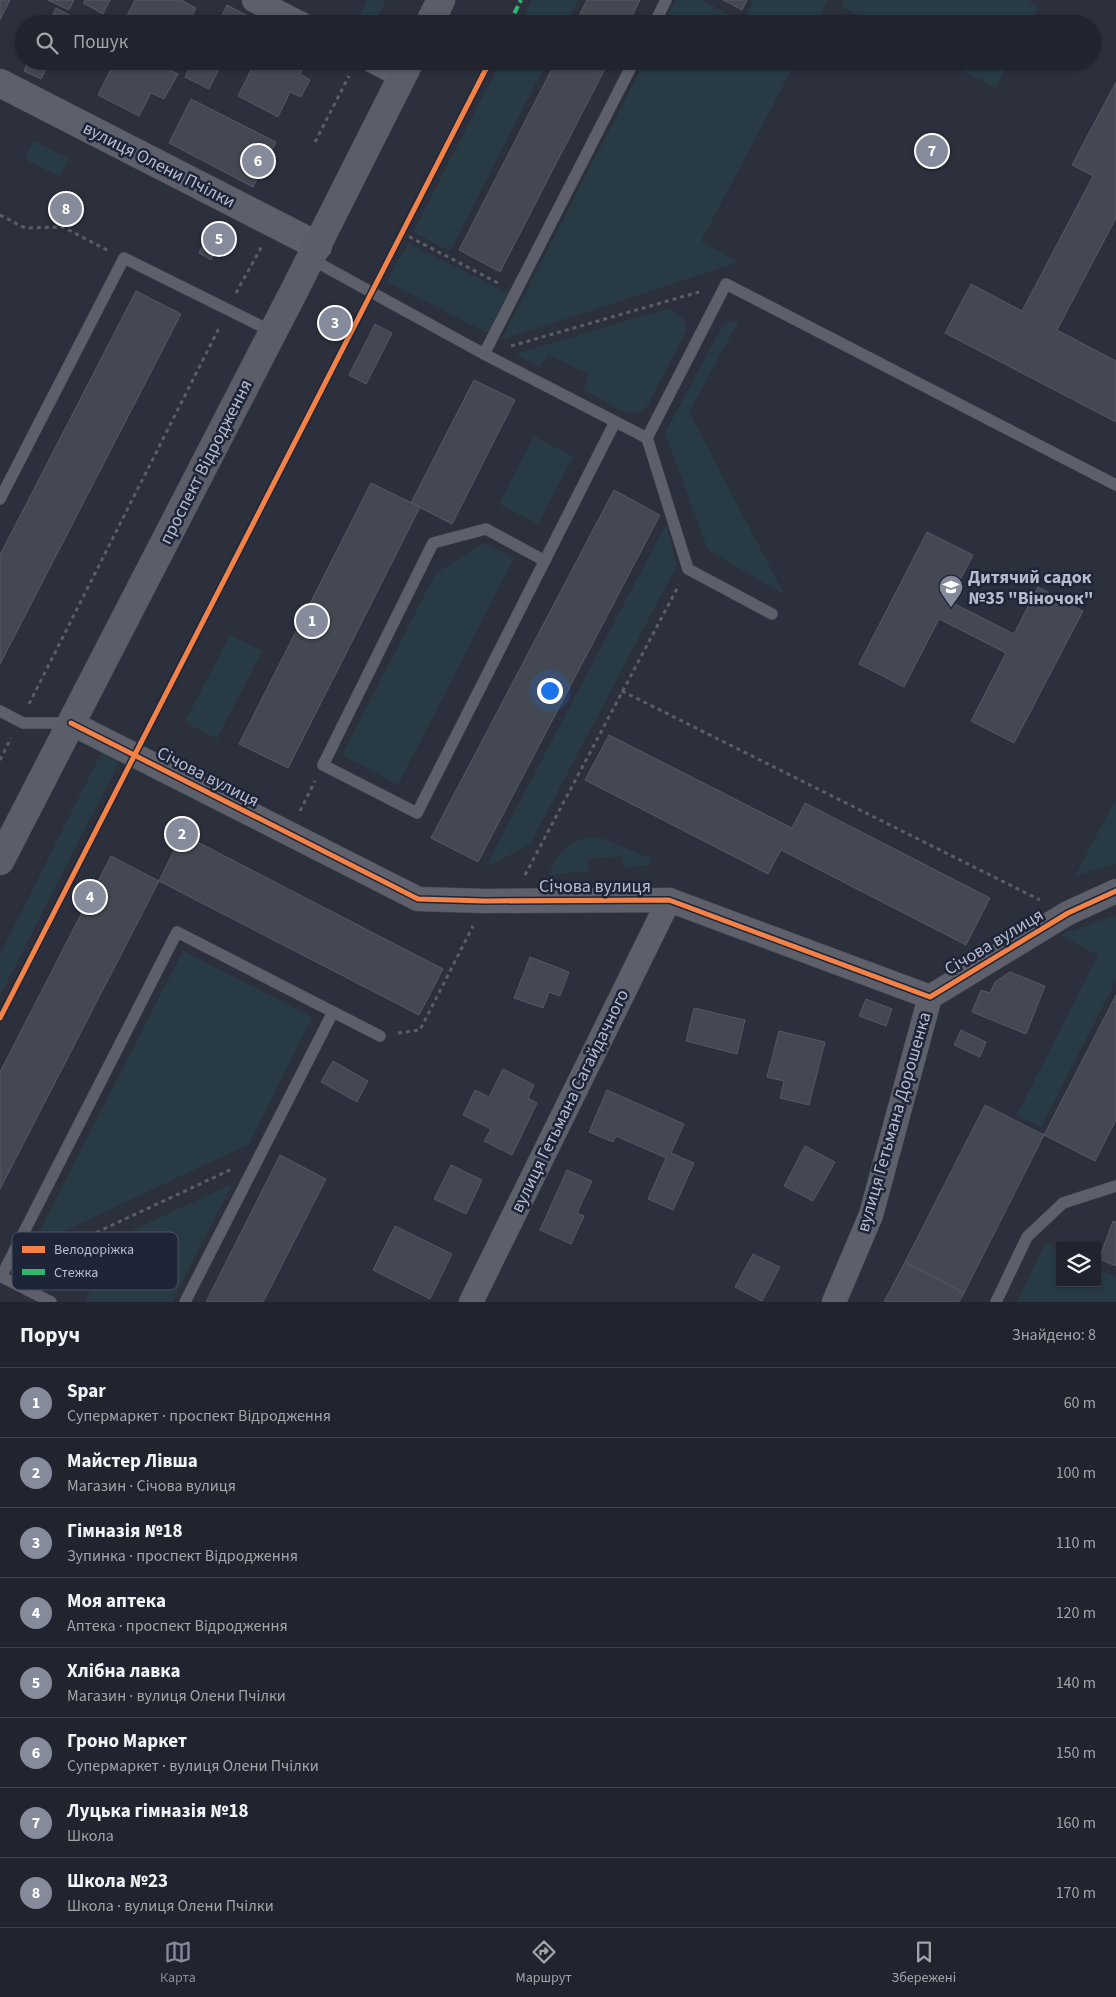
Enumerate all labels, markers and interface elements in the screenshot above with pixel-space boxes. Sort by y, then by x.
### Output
search box [15,15,1101,70]
icon: search [33,29,61,57]
text: Пошук [73,29,128,56]
street label: вулиця Олени Пчілки [78,116,240,214]
pin: 7 [916,132,948,170]
pin: 6 [242,142,274,180]
pin: 8 [50,190,82,228]
pin: 5 [203,220,235,258]
pin: 3 [319,304,351,342]
street label: проспект Відродження [154,375,258,549]
place label: Дитячий садок №35 "Віночок" [968,565,1093,611]
school or university icon: Дитячий садок №35 "Віночок" [938,574,964,608]
pin: 1 [296,602,328,640]
your location [537,678,563,704]
street label: Січова вулиця [152,740,264,814]
pin: 2 [166,815,198,853]
street label: Січова вулиця [539,874,651,899]
pin: 4 [74,878,106,916]
street label: Січова вулиця [940,902,1048,982]
street label: вулиця Гетьмана Сагайдачного [505,985,635,1217]
street label: вулиця Гетьмана Дорошенка [851,1009,937,1235]
legend [12,1232,178,1290]
text: Велодоріжка [54,1240,134,1260]
map controls [1056,1242,1101,1287]
button: layers [1056,1242,1101,1287]
text: Стежка [54,1263,98,1283]
text: Поруч [20,1320,80,1350]
text: Знайдено: 8 [1012,1324,1096,1346]
text: Spar [67,1378,106,1405]
text: 1 [32,1392,40,1414]
text: 60 m [1064,1392,1096,1414]
text: Супермаркет · проспект Відродження [67,1405,331,1427]
text: Майстер Лівша [67,1448,198,1475]
text: 2 [32,1462,40,1484]
text: 100 m [1056,1462,1096,1484]
text: Магазин · Січова вулиця [67,1475,236,1497]
text: Гімназія №18 [67,1518,183,1545]
text: 3 [32,1532,40,1554]
text: 110 m [1056,1532,1096,1554]
text: Зупинка · проспект Відродження [67,1545,298,1567]
text: Моя аптека [67,1588,166,1615]
text: 4 [32,1602,40,1624]
text: 120 m [1056,1602,1096,1624]
text: Аптека · проспект Відродження [67,1615,288,1637]
text: Хлібна лавка [67,1658,181,1685]
text: 5 [32,1672,40,1694]
text: 140 m [1056,1672,1096,1694]
text: Магазин · вулиця Олени Пчілки [67,1685,286,1707]
text: Гроно Маркет [67,1728,187,1755]
text: 6 [32,1742,40,1764]
text: 150 m [1056,1742,1096,1764]
text: Супермаркет · вулиця Олени Пчілки [67,1755,319,1777]
text: Луцька гімназія №18 [67,1798,249,1825]
text: 7 [32,1812,40,1834]
text: 160 m [1056,1812,1096,1834]
text: Школа [67,1825,114,1847]
text: Школа №23 [67,1868,168,1895]
text: 8 [32,1882,40,1904]
text: 170 m [1056,1882,1096,1904]
text: Школа · вулиця Олени Пчілки [67,1895,274,1917]
tab: Карта [160,1938,196,1988]
tab: Маршрут [516,1938,572,1988]
tab: Збережені [892,1938,956,1988]

